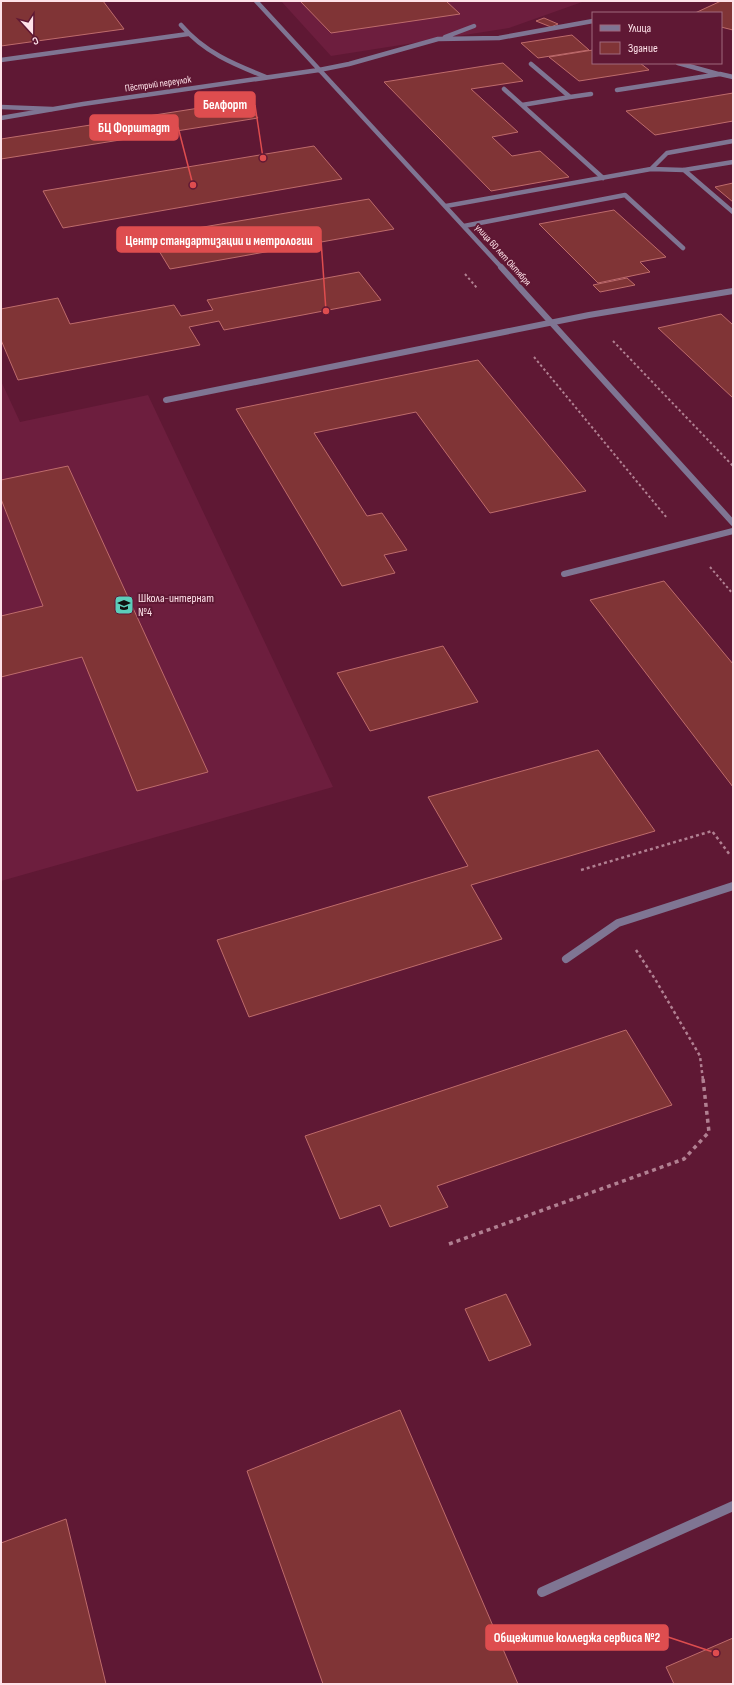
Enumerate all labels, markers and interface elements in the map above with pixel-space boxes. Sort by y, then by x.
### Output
north arrow [12,12,52,52]
legend [592,12,722,64]
text: Улица [628,21,652,36]
text: С [30,34,40,48]
text: Здание [628,41,658,56]
street label: Пёстрый переулок [124,73,192,95]
callout: Белфорт [195,92,255,117]
text: Белфорт [203,97,247,113]
callout: БЦ Форштадт [90,115,178,140]
text: БЦ Форштадт [98,120,170,136]
street label: улица 60 лет Октября [472,222,534,288]
callout: Центр стандартизации и метрологии [117,227,321,252]
text: Центр стандартизации и метрологии [125,233,313,249]
place label: Школа-интернат №4 [138,591,214,620]
school or university icon: Школа-интернат №4 [113,594,135,616]
callout: Общежитие колледжа сервиса №2 [486,1625,668,1650]
text: Общежитие колледжа сервиса №2 [494,1630,661,1646]

